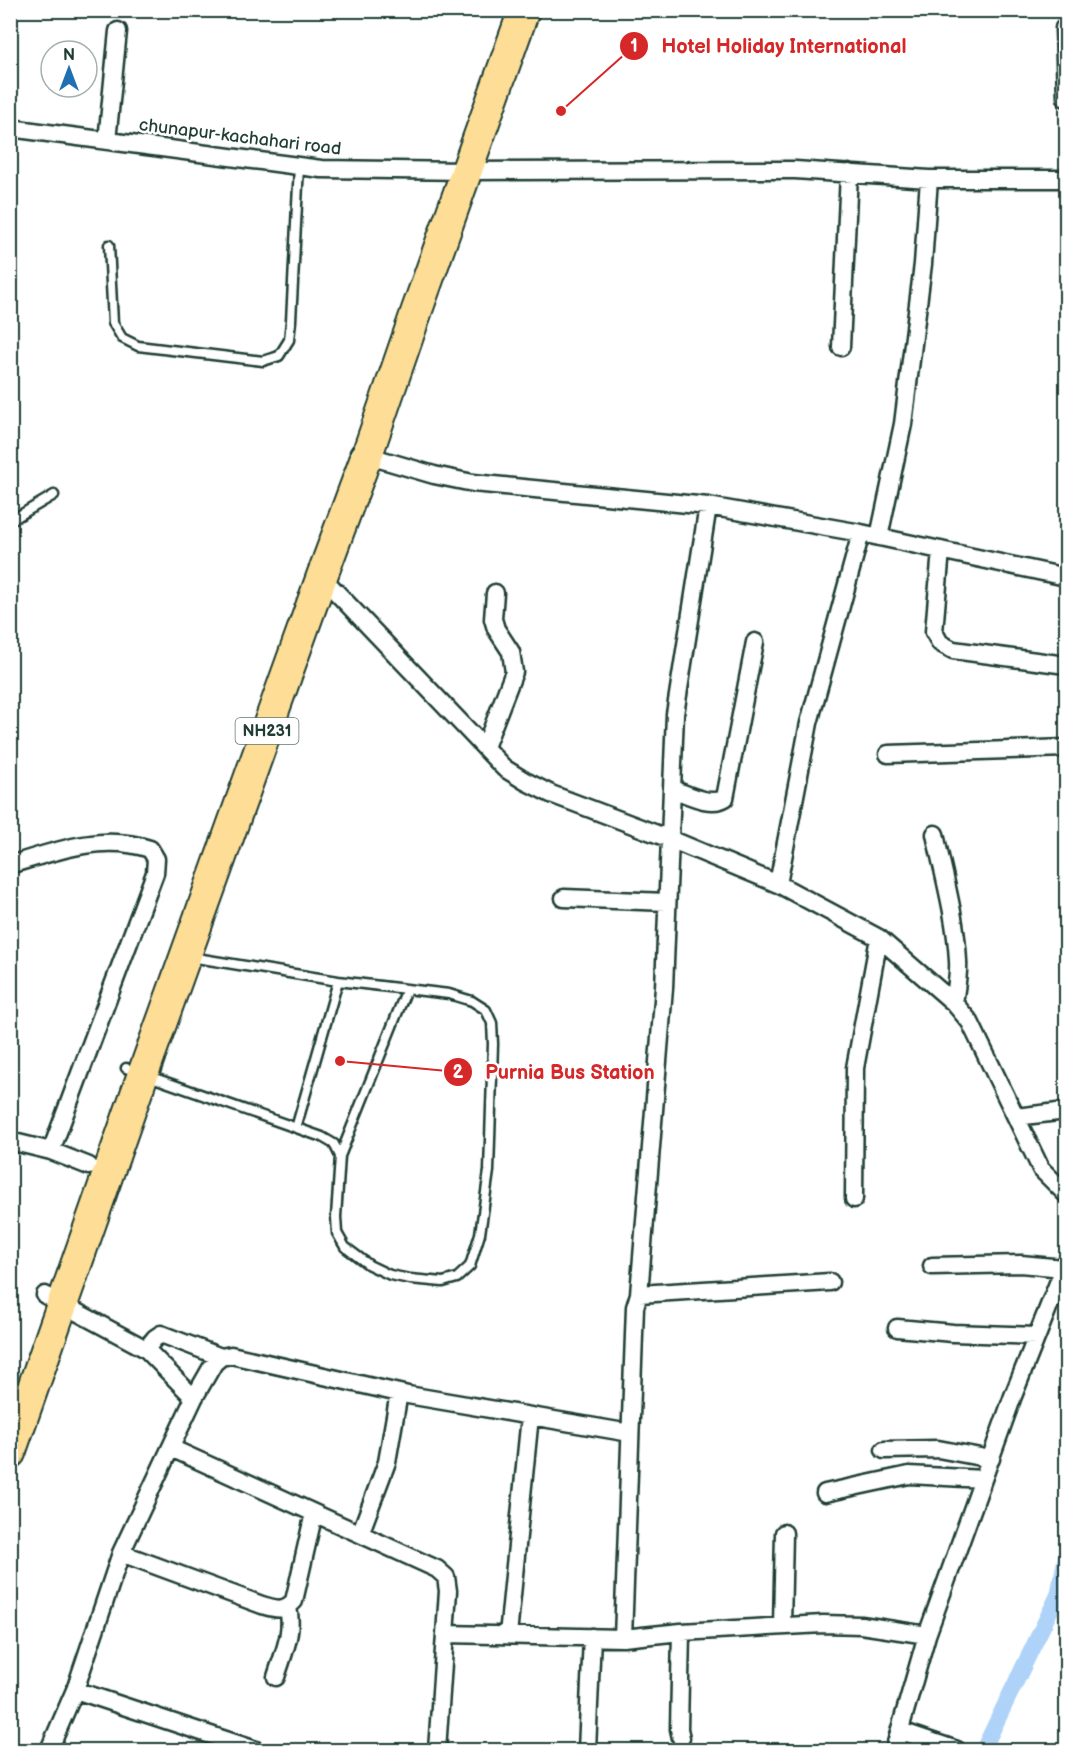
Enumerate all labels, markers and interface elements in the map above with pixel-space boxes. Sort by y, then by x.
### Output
callout: Hotel Holiday International [619,27,919,65]
text: Hotel Holiday International [662,35,906,59]
text: 1 [630,36,638,57]
north arrow [39,39,99,99]
text: N [63,46,75,65]
street label: chunapur-kachahari road [138,114,342,160]
road number: NH231 [236,718,298,744]
callout: Purnia Bus Station [443,1053,666,1091]
text: Purnia Bus Station [485,1061,655,1085]
text: 2 [453,1062,464,1083]

